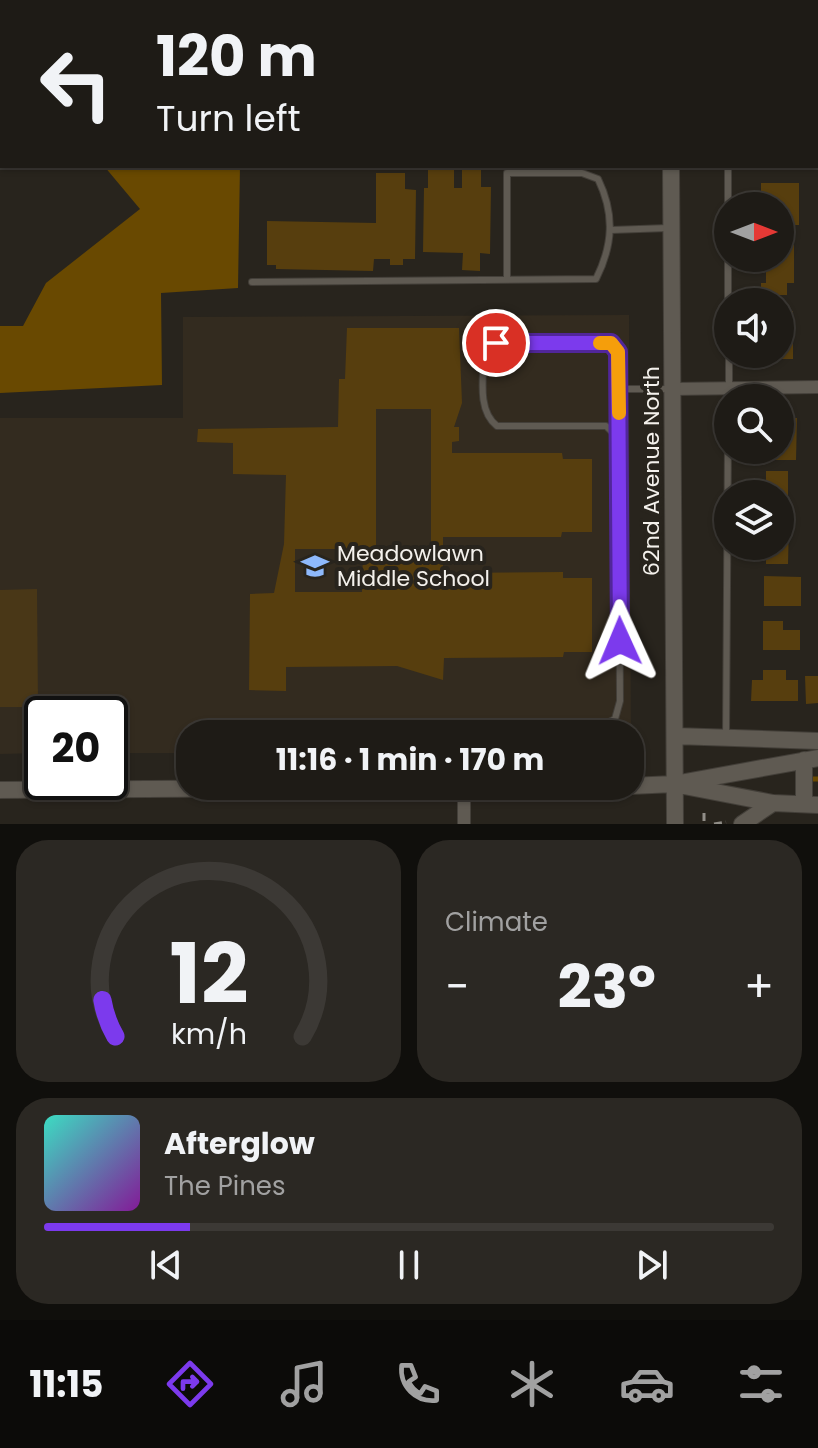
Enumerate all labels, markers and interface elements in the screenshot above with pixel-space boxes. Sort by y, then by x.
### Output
text: 120 m [156,17,317,96]
icon: left [24,32,128,136]
text: Turn left [156,93,301,144]
north arrow [714,192,794,272]
map controls [714,192,794,560]
button: sound [714,288,794,368]
pin [462,309,530,377]
icon: arrive [474,321,518,365]
street label: 62nd Avenue North [636,366,667,576]
button: search [714,384,794,464]
button: layers [714,480,794,560]
place label: Meadowlawn Middle School [337,538,490,594]
school or university icon: Meadowlawn Middle School [300,551,330,581]
position arrow [578,599,662,683]
speed limit sign: 20 [24,696,128,800]
text: 11:16 · 1 min · 170 m [276,738,544,781]
text: Climate [445,904,548,940]
text: 12 [169,916,248,1032]
text: 23° [557,945,656,1029]
text: − [445,956,469,1017]
text: + [744,956,774,1017]
text: km/h [170,1014,247,1054]
text: Afterglow [164,1122,315,1165]
text: The Pines [164,1168,286,1204]
icon: previous [144,1243,188,1287]
icon: pause [387,1243,431,1287]
icon: next [630,1243,674,1287]
icon: directions [162,1356,218,1412]
icon: music [276,1356,332,1412]
icon: phone [390,1356,446,1412]
icon: climate [504,1356,560,1412]
icon: car [619,1356,675,1412]
icon: filters [733,1356,789,1412]
text: 11:15 [29,1359,103,1410]

